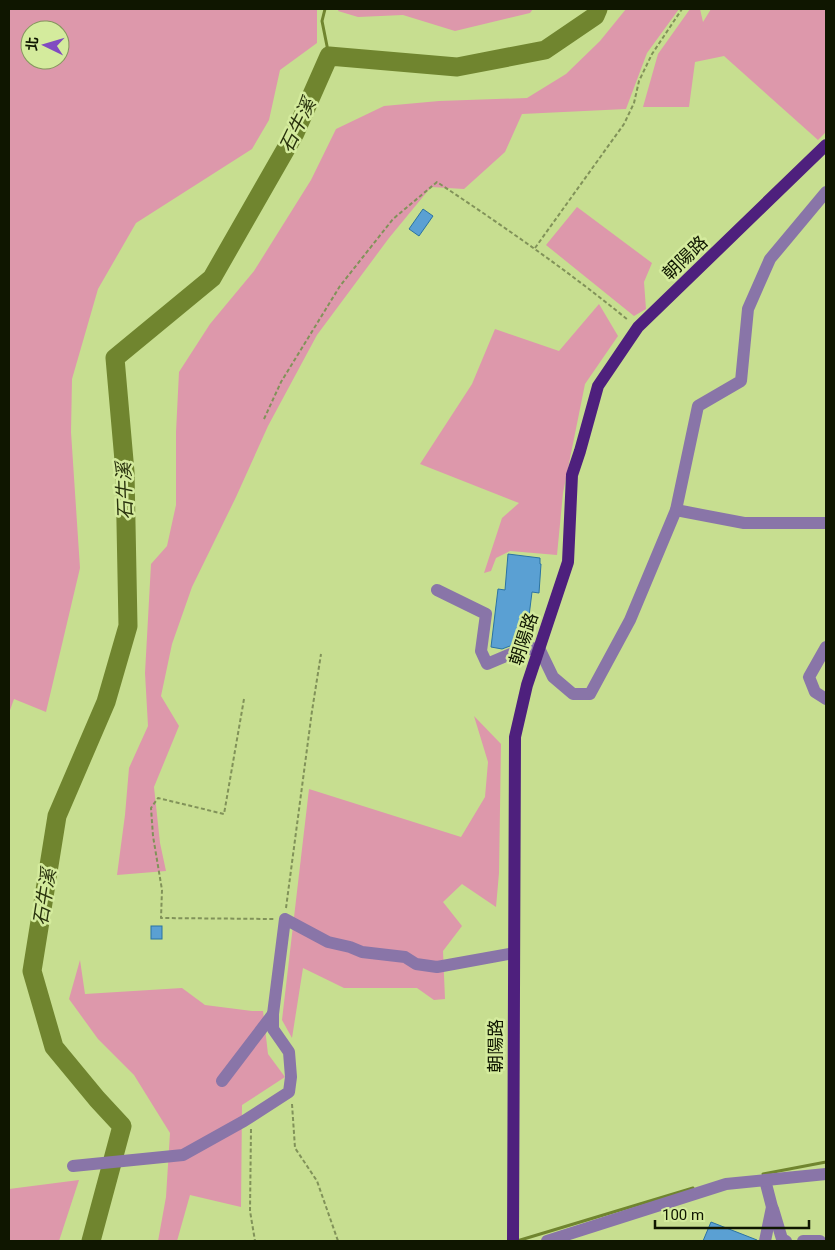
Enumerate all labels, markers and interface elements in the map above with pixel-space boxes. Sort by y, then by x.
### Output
north arrow [20,20,70,70]
text: 北 [23,36,41,52]
water label: 石牛溪 [275,92,322,156]
street label: 朝陽路 [658,231,711,284]
water label: 石牛溪 [112,459,137,520]
street label: 朝陽路 [505,610,542,668]
water label: 石牛溪 [29,864,61,927]
street label: 朝陽路 [485,1019,506,1073]
scale bar [655,1198,809,1230]
text: 100 m [662,1206,704,1224]

